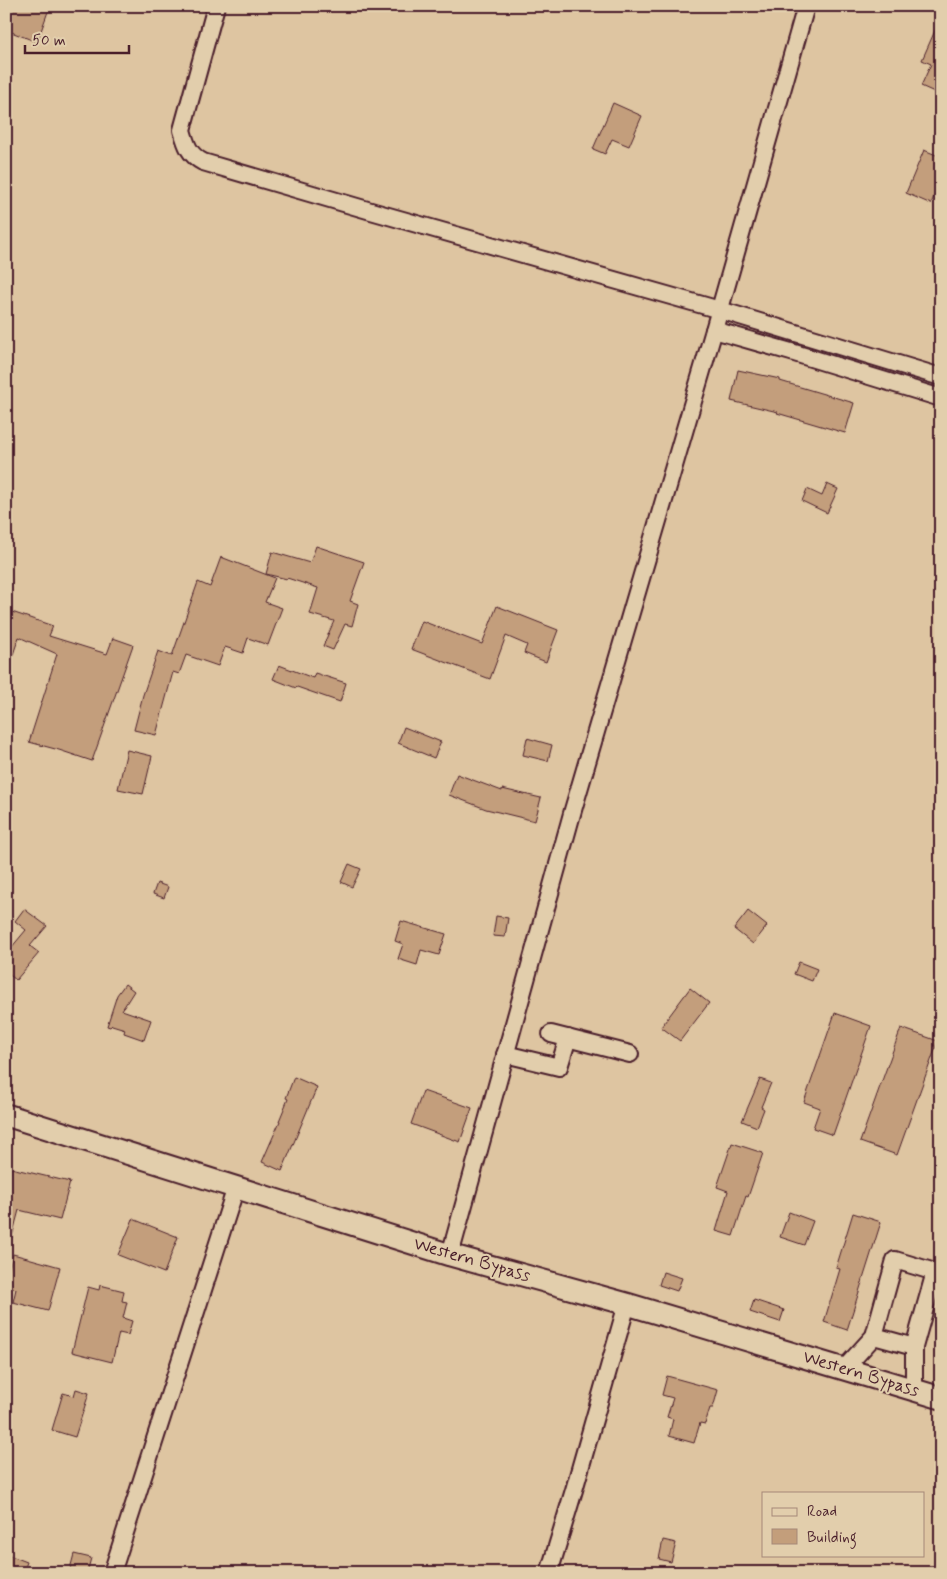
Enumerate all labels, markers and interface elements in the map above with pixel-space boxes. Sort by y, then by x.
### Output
scale bar [25,22,129,54]
text: 50 m [32,31,66,51]
street label: Western Bypass [411,1232,533,1288]
street label: Western Bypass [800,1345,922,1403]
legend [762,1492,924,1556]
text: Road [807,1502,837,1522]
text: Building [807,1528,857,1549]

